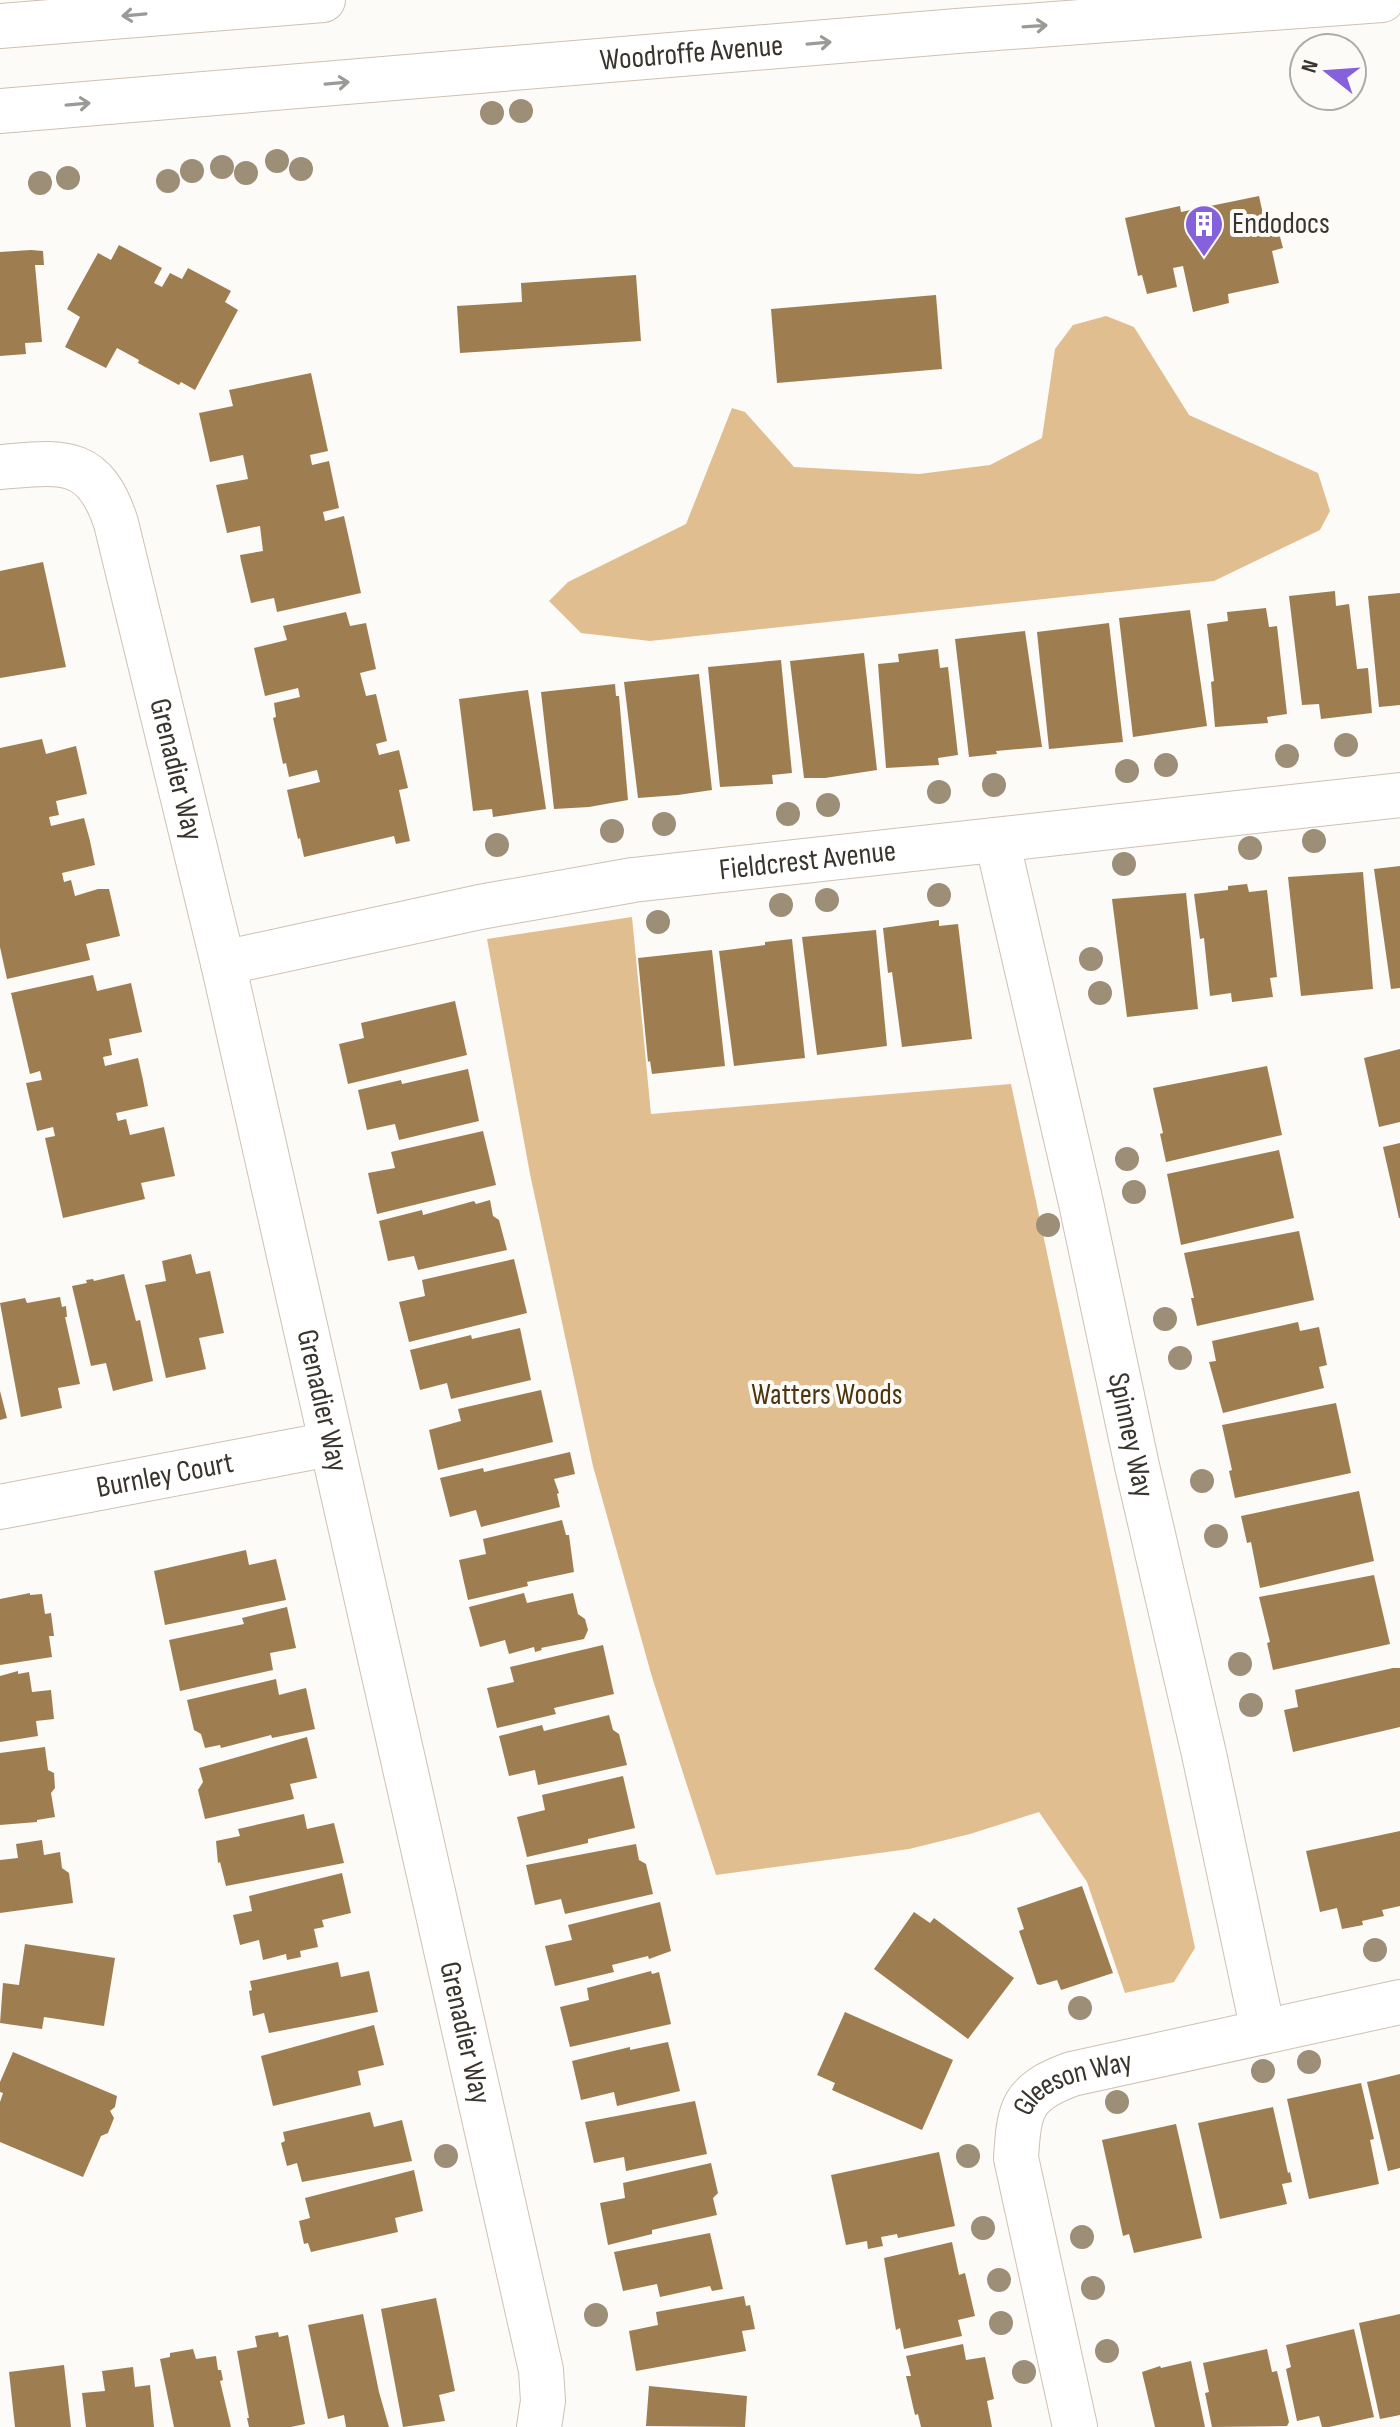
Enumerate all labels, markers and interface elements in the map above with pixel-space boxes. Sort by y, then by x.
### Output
one-way arrow [121,8,148,23]
one-way arrow [1021,18,1048,33]
street label: Woodroffe Avenue [599,28,785,79]
north arrow [1288,32,1368,112]
one-way arrow [805,35,832,50]
text: N [1296,57,1325,76]
one-way arrow [323,76,350,91]
one-way arrow [64,96,91,111]
building icon: Endodocs [1183,203,1225,258]
place label: Endodocs [1232,206,1330,242]
street label: Grenadier Way [141,695,211,845]
street label: Fieldcrest Avenue [717,833,898,888]
street label: Grenadier Way [288,1326,356,1476]
street label: Spinney Way [1100,1370,1162,1501]
park label: Watters Woods [751,1377,903,1413]
street label: Burnley Court [94,1445,236,1506]
street label: Grenadier Way [431,1958,498,2108]
street label: Gleeson Way [1006,2043,1136,2121]

